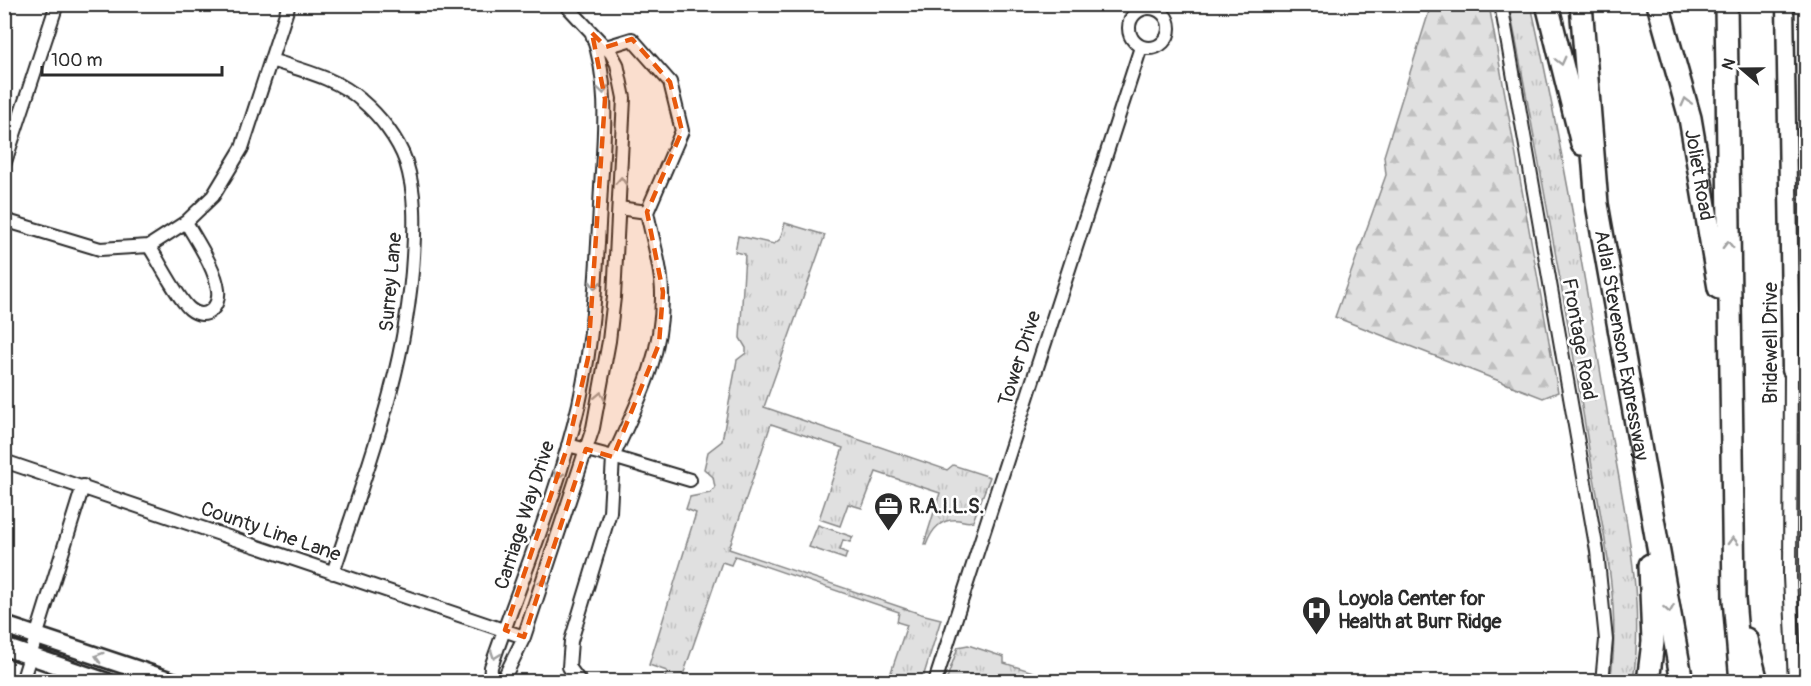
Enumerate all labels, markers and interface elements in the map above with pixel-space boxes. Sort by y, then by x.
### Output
scale bar [42,39,222,77]
north arrow [1712,39,1772,99]
text: 100 m [51,49,103,72]
one-way arrow [1554,56,1567,66]
text: N [1718,56,1740,73]
one-way arrow [597,85,609,95]
one-way arrow [1680,97,1693,107]
street label: Joliet Road [1679,127,1719,223]
one-way arrow [615,176,628,185]
street label: Adlai Stevenson Expressway [1589,228,1654,463]
street label: Surrey Lane [374,231,407,333]
one-way arrow [1722,240,1734,249]
street label: Frontage Road [1556,276,1603,402]
one-way arrow [589,280,602,289]
street label: Bridewell Drive [1758,282,1783,404]
street label: Tower Drive [992,307,1047,409]
one-way arrow [593,391,606,401]
street label: Carriage Way Drive [489,437,560,593]
one-way arrow [553,470,566,480]
office icon: R.A.I.L.S. [872,490,904,532]
place label: R.A.I.L.S. [909,494,984,519]
street label: County Line Lane [197,496,344,567]
one-way arrow [1726,536,1739,545]
one-way arrow [536,577,549,588]
place label: Loyola Center for Health at Burr Ridge [1338,586,1503,634]
hospital icon: Loyola Center for Health at Burr Ridge [1301,594,1333,636]
one-way arrow [1662,604,1675,614]
one-way arrow [490,649,502,660]
one-way arrow [94,651,105,664]

